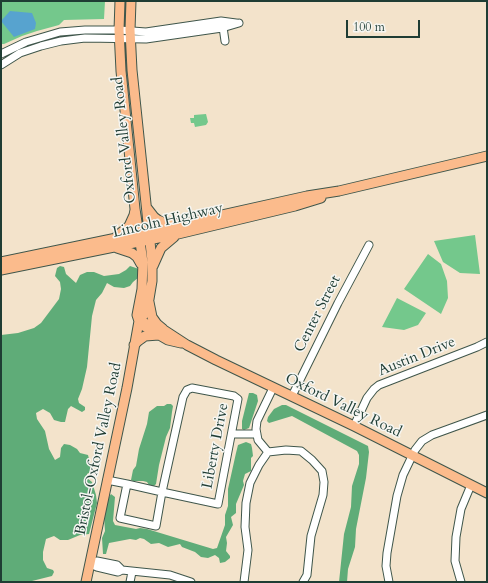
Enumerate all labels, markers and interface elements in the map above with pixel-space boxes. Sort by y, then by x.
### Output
scale bar [348,12,422,38]
text: 100 m [353,19,385,35]
street label: Oxford Valley Road [109,76,141,204]
street label: Lincoln Highway [111,200,225,242]
street label: Center Street [291,273,345,355]
street label: Austin Drive [376,333,458,381]
street label: Bristol-Oxford Valley Road [72,361,126,537]
street label: Oxford Valley Road [282,370,404,442]
street label: Liberty Drive [199,402,233,490]

